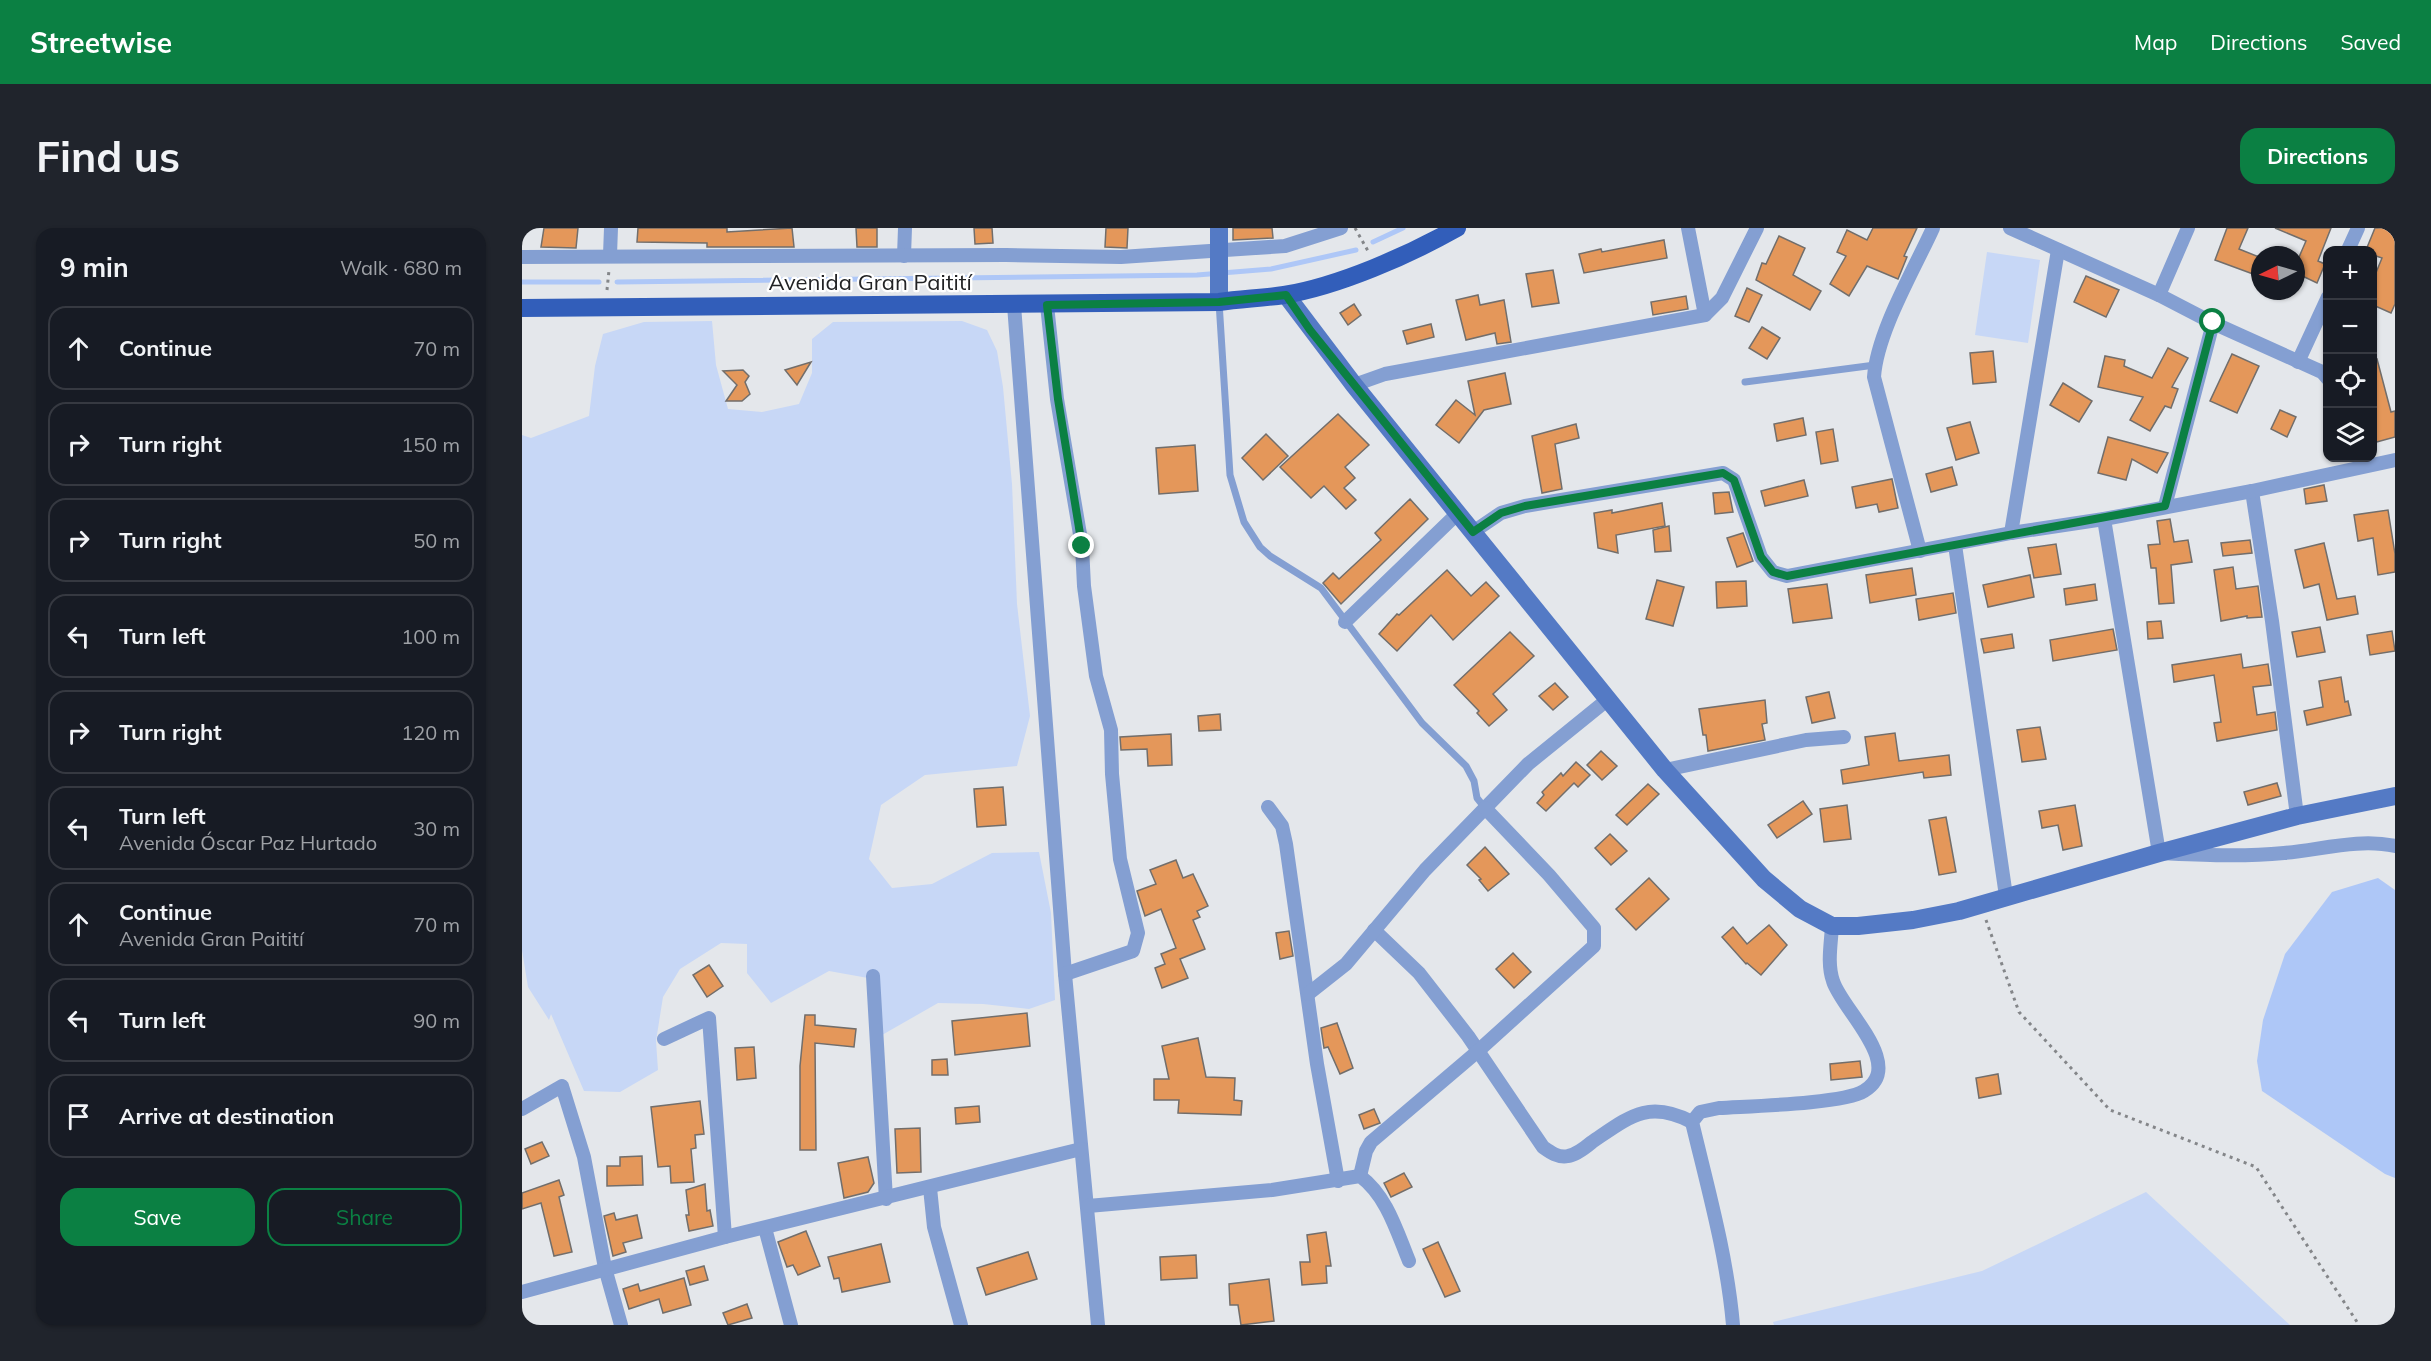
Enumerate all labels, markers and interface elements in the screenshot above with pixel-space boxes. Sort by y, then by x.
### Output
text: Streetwise [30,25,172,60]
text: Map [2134,29,2177,55]
text: Directions [2210,29,2307,55]
text: Saved [2340,29,2401,55]
button: Directions [2240,128,2395,184]
text: Find us [36,130,180,183]
north arrow [2251,246,2305,300]
map controls [2323,246,2377,462]
button: + [2323,246,2377,300]
text: 9 min [60,251,129,284]
text: Walk · 680 m [340,255,462,280]
street label: Avenida Gran Paitití [768,268,973,296]
button: − [2323,300,2377,354]
route start [2199,308,2225,334]
icon: ahead [62,332,95,365]
text: Continue [119,334,212,362]
text: 70 m [413,336,460,361]
button: locate [2323,354,2377,408]
button: layers [2323,408,2377,462]
icon: right [62,428,95,461]
text: Turn right [119,430,222,458]
text: 150 m [401,432,460,457]
icon: right [62,524,95,557]
text: Turn right [119,526,222,554]
text: 50 m [413,528,460,553]
route end [1068,532,1094,558]
icon: left [62,620,95,653]
text: Turn left [119,622,206,650]
text: 100 m [401,624,460,649]
icon: right [62,716,95,749]
text: Turn right [119,718,222,746]
text: 120 m [401,720,460,745]
text: Turn left [119,802,206,830]
icon: left [62,812,95,845]
text: 30 m [413,816,460,841]
text: Avenida Óscar Paz Hurtado [119,830,377,855]
text: Continue [119,898,212,926]
icon: ahead [62,908,95,941]
text: 70 m [413,912,460,937]
text: Avenida Gran Paitití [119,926,304,951]
icon: left [62,1004,95,1037]
text: Turn left [119,1006,206,1034]
text: 90 m [413,1008,460,1033]
icon: arrive [62,1100,95,1133]
text: Arrive at destination [119,1102,334,1130]
button: Save [60,1188,255,1246]
button: Share [267,1188,462,1246]

